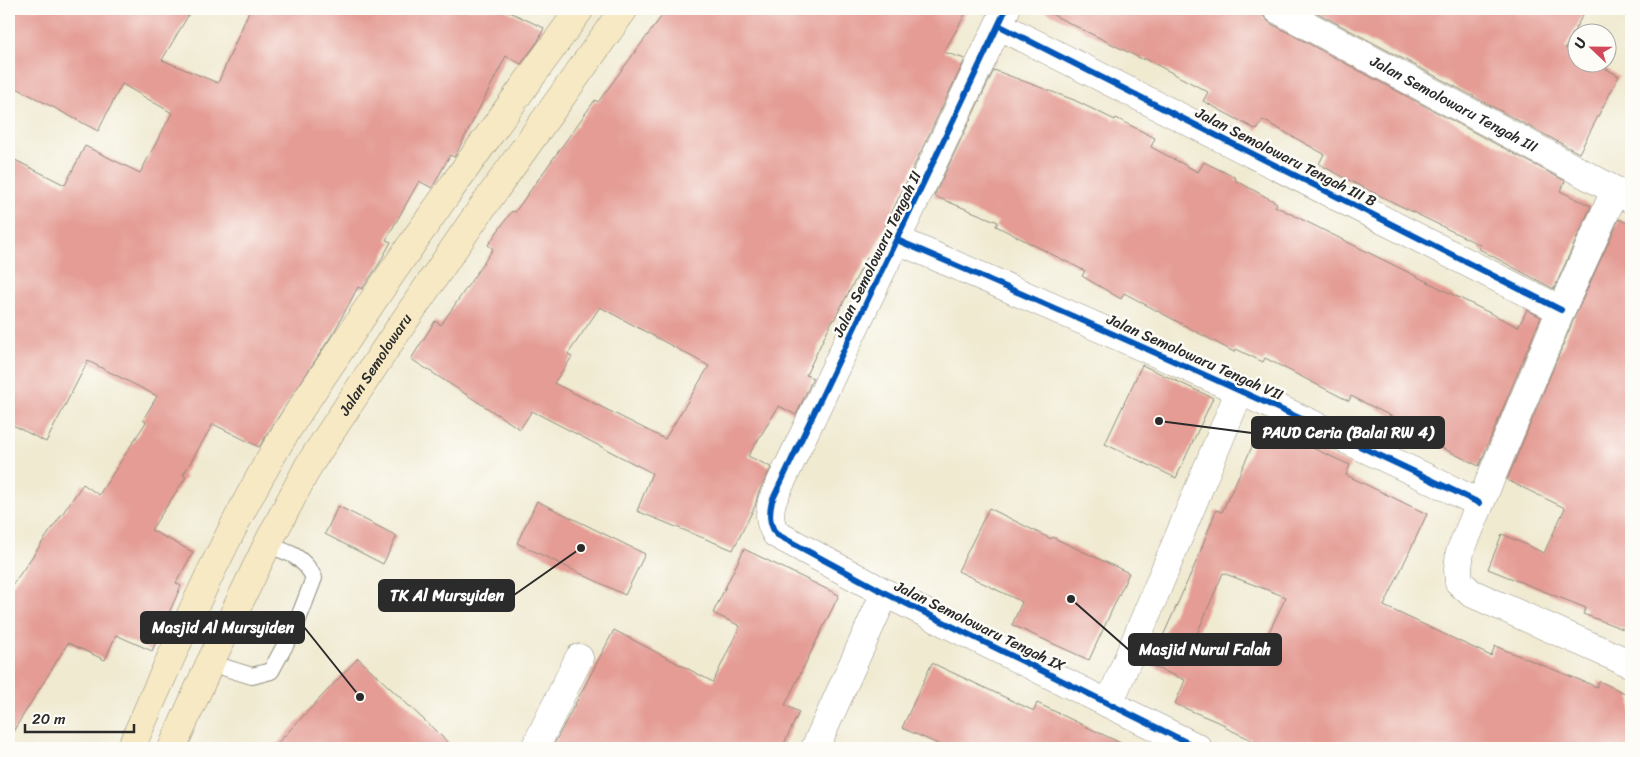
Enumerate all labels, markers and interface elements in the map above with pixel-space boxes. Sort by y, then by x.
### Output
north arrow [1568,22,1618,72]
text: U [1567,34,1594,52]
street label: Jalan Semolowaru Tengah III [1365,48,1543,160]
street label: Jalan Semolowaru Tengah III B [1190,100,1382,214]
street label: Jalan Semolowaru Tengah II [825,166,929,343]
street label: Jalan Semolowaru Tengah VII [1101,306,1288,408]
street label: Jalan Semolowaru [331,308,419,422]
callout: PAUD Ceria (Balai RW 4) [1252,417,1444,448]
text: PAUD Ceria (Balai RW 4) [1262,418,1435,447]
street label: Jalan Semolowaru Tengah IX [889,573,1070,679]
callout: TK Al Mursyiden [379,580,514,611]
text: TK Al Mursyiden [390,581,504,610]
callout: Masjid Al Mursyiden [141,612,304,643]
text: Masjid Al Mursyiden [151,613,294,642]
callout: Masjid Nurul Falah [1129,634,1281,665]
text: Masjid Nurul Falah [1138,635,1272,664]
scale bar [25,702,134,734]
text: 20 m [32,706,66,732]

